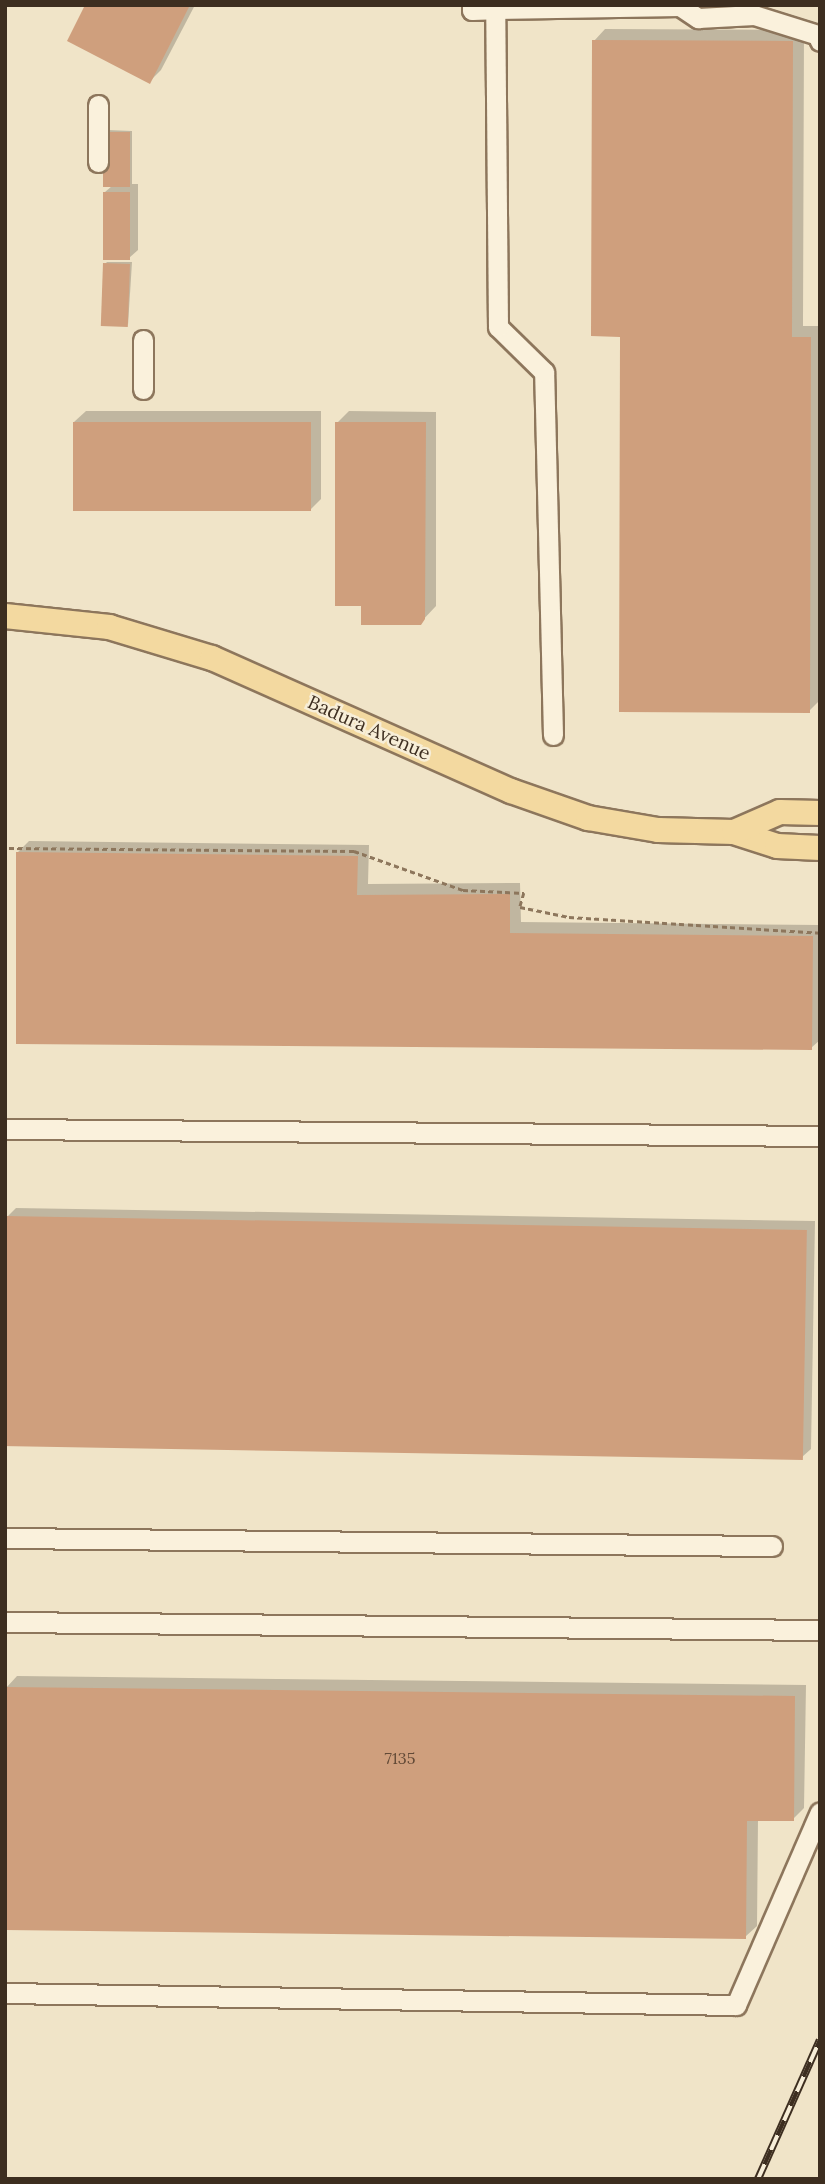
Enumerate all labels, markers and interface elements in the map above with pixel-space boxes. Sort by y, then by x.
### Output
street label: Badura Avenue [304,691,434,765]
house number: 7135 [385,1748,415,1768]

